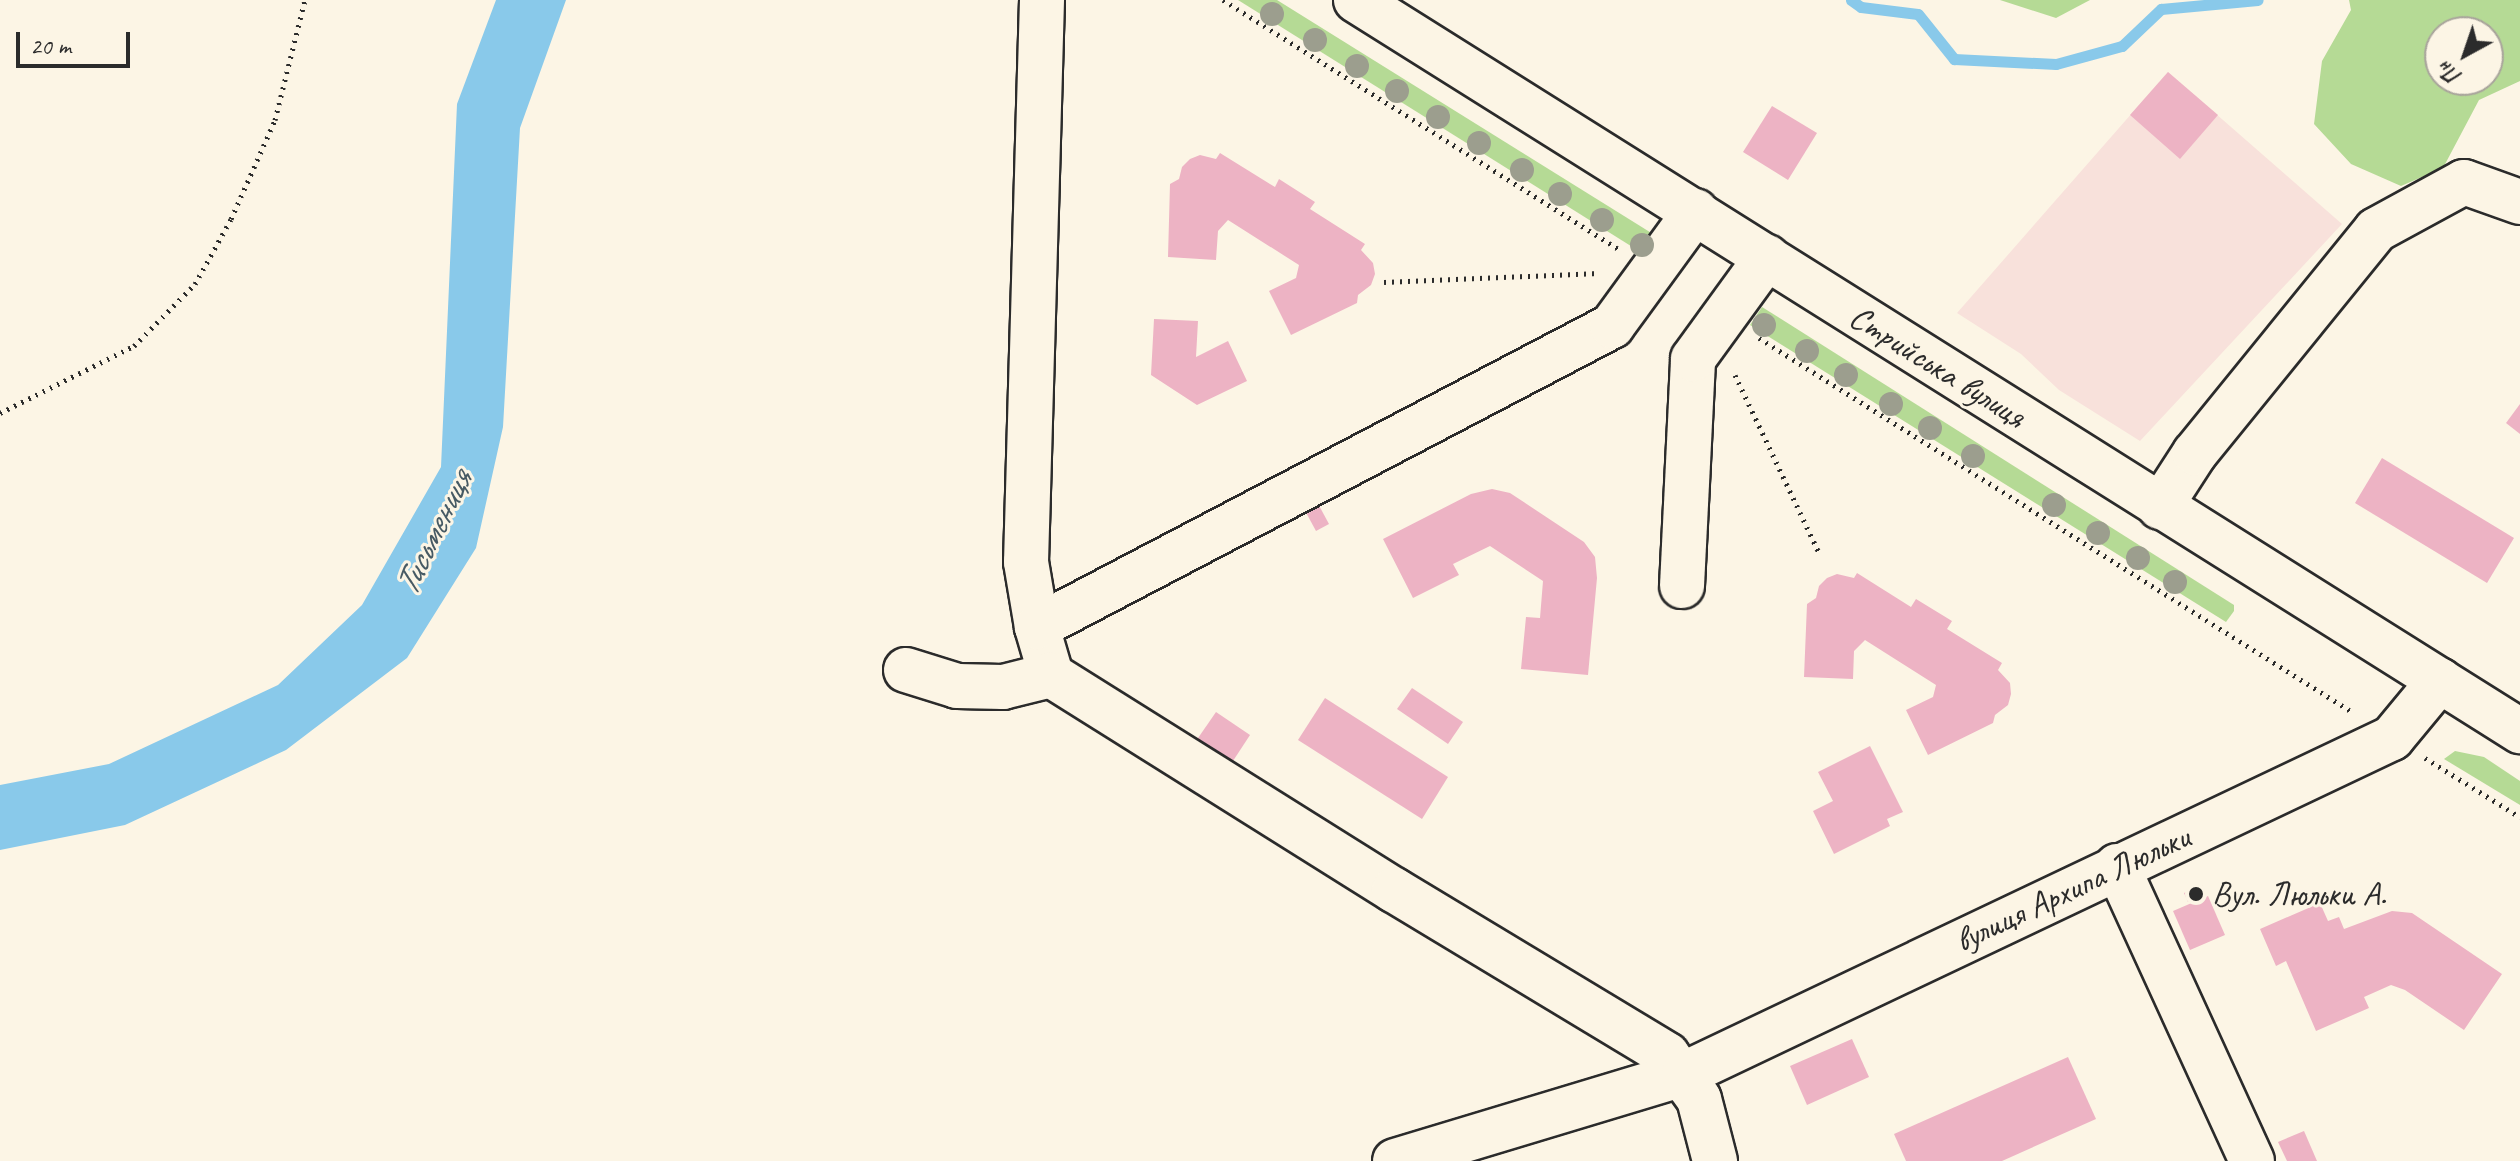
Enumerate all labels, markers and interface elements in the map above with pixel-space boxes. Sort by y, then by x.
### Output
scale bar [20,16,134,66]
north arrow [2424,16,2504,96]
text: 20 m [30,31,71,61]
text: Пн [2432,55,2468,91]
street label: Стрийська вулиця [1842,295,2034,437]
water label: Тисьмениця [384,464,482,602]
street label: вулиця Архипа Люльки [1948,816,2196,960]
place label: Вул. Люльки А. [2212,874,2386,914]
marker: Вул. Люльки А. [2187,885,2205,903]

